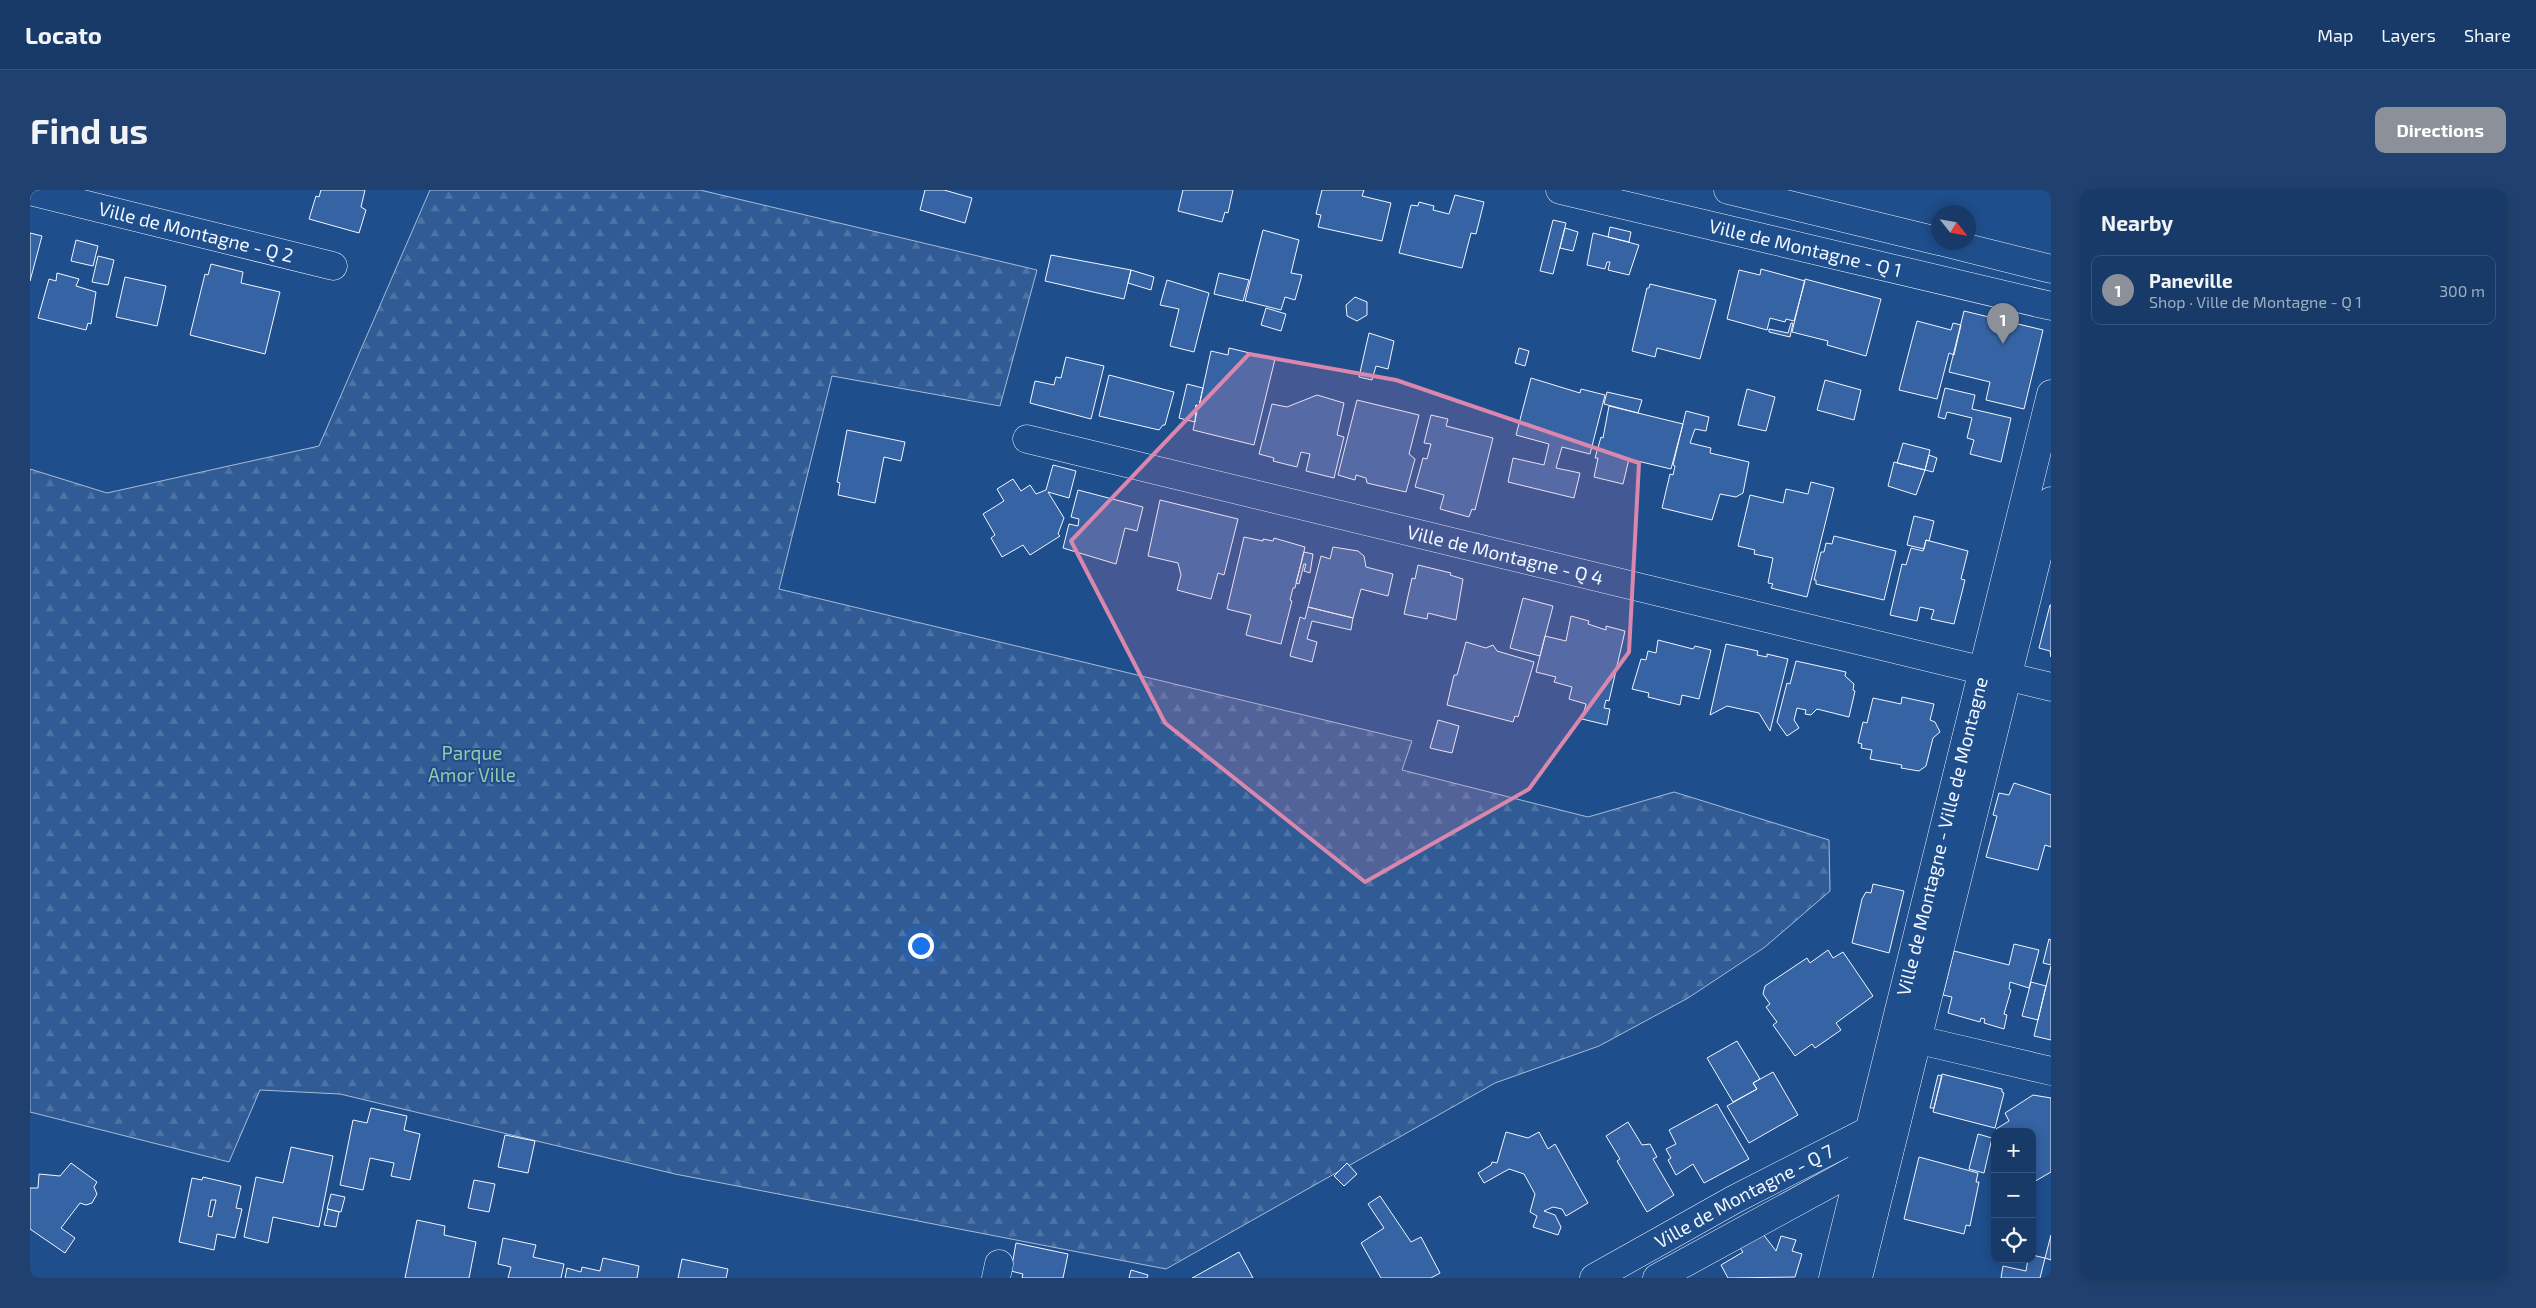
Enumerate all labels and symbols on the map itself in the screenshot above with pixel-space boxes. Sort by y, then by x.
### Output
street label: Ville de Montagne - Q 2 [96,196,296,267]
north arrow [1931,205,1976,250]
street label: Ville de Montagne - Q 1 [1707,214,1904,281]
pin: 1 [1987,303,2019,344]
street label: Ville de Montagne - Q 4 [1405,519,1606,589]
street label: Ville de Montagne - Ville de Montagne [1891,674,1992,998]
park label: Parque Amor Ville [428,741,516,786]
your location [908,933,934,959]
street label: Ville de Montagne - Q 7 [1650,1139,1837,1253]

